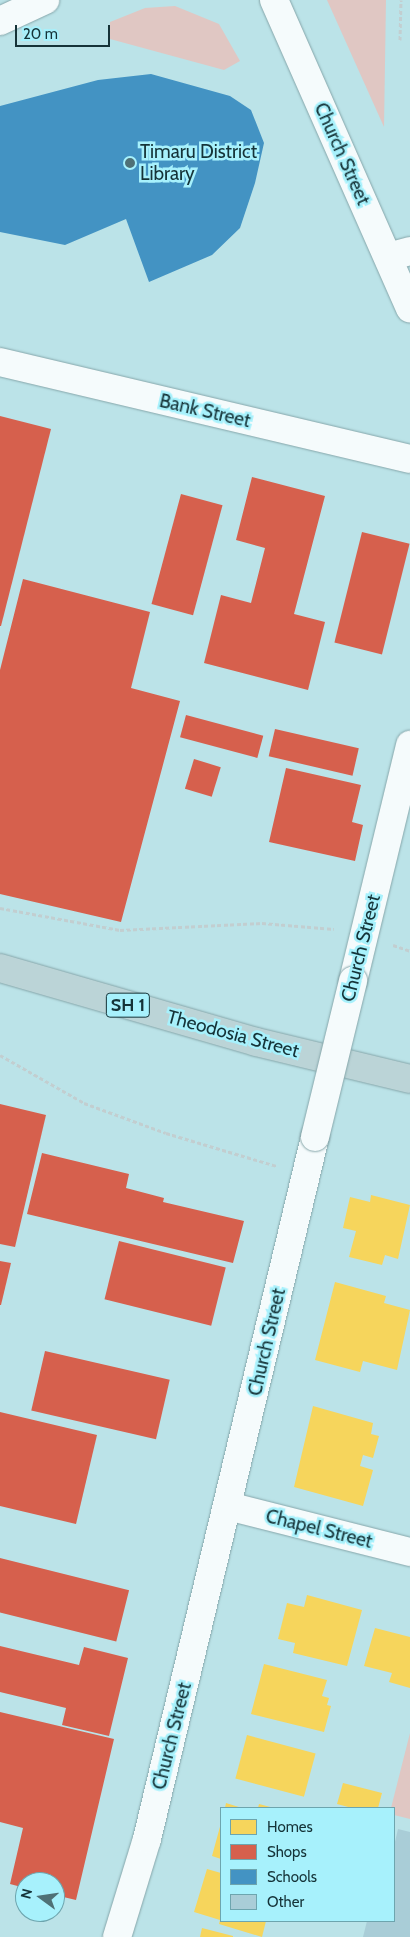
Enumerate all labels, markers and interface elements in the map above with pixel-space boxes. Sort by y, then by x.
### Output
scale bar [18,15,112,47]
text: 20 m [23,25,58,43]
street label: Church Street [309,99,375,209]
place label: Timaru District Library [140,141,257,185]
marker: Timaru District Library [124,157,136,169]
street label: Bank Street [157,389,253,433]
street label: Church Street [337,892,385,1004]
road number: SH 1 [106,990,150,1020]
street label: Theodosia Street [165,1005,301,1063]
street label: Church Street [244,1286,290,1398]
street label: Chapel Street [263,1505,375,1553]
street label: Church Street [148,1680,196,1792]
legend [220,1807,395,1922]
text: Homes [267,1818,313,1836]
text: Shops [267,1843,307,1861]
text: Schools [267,1868,317,1886]
north arrow [15,1872,65,1922]
text: N [16,1887,36,1901]
text: Other [267,1893,304,1911]

